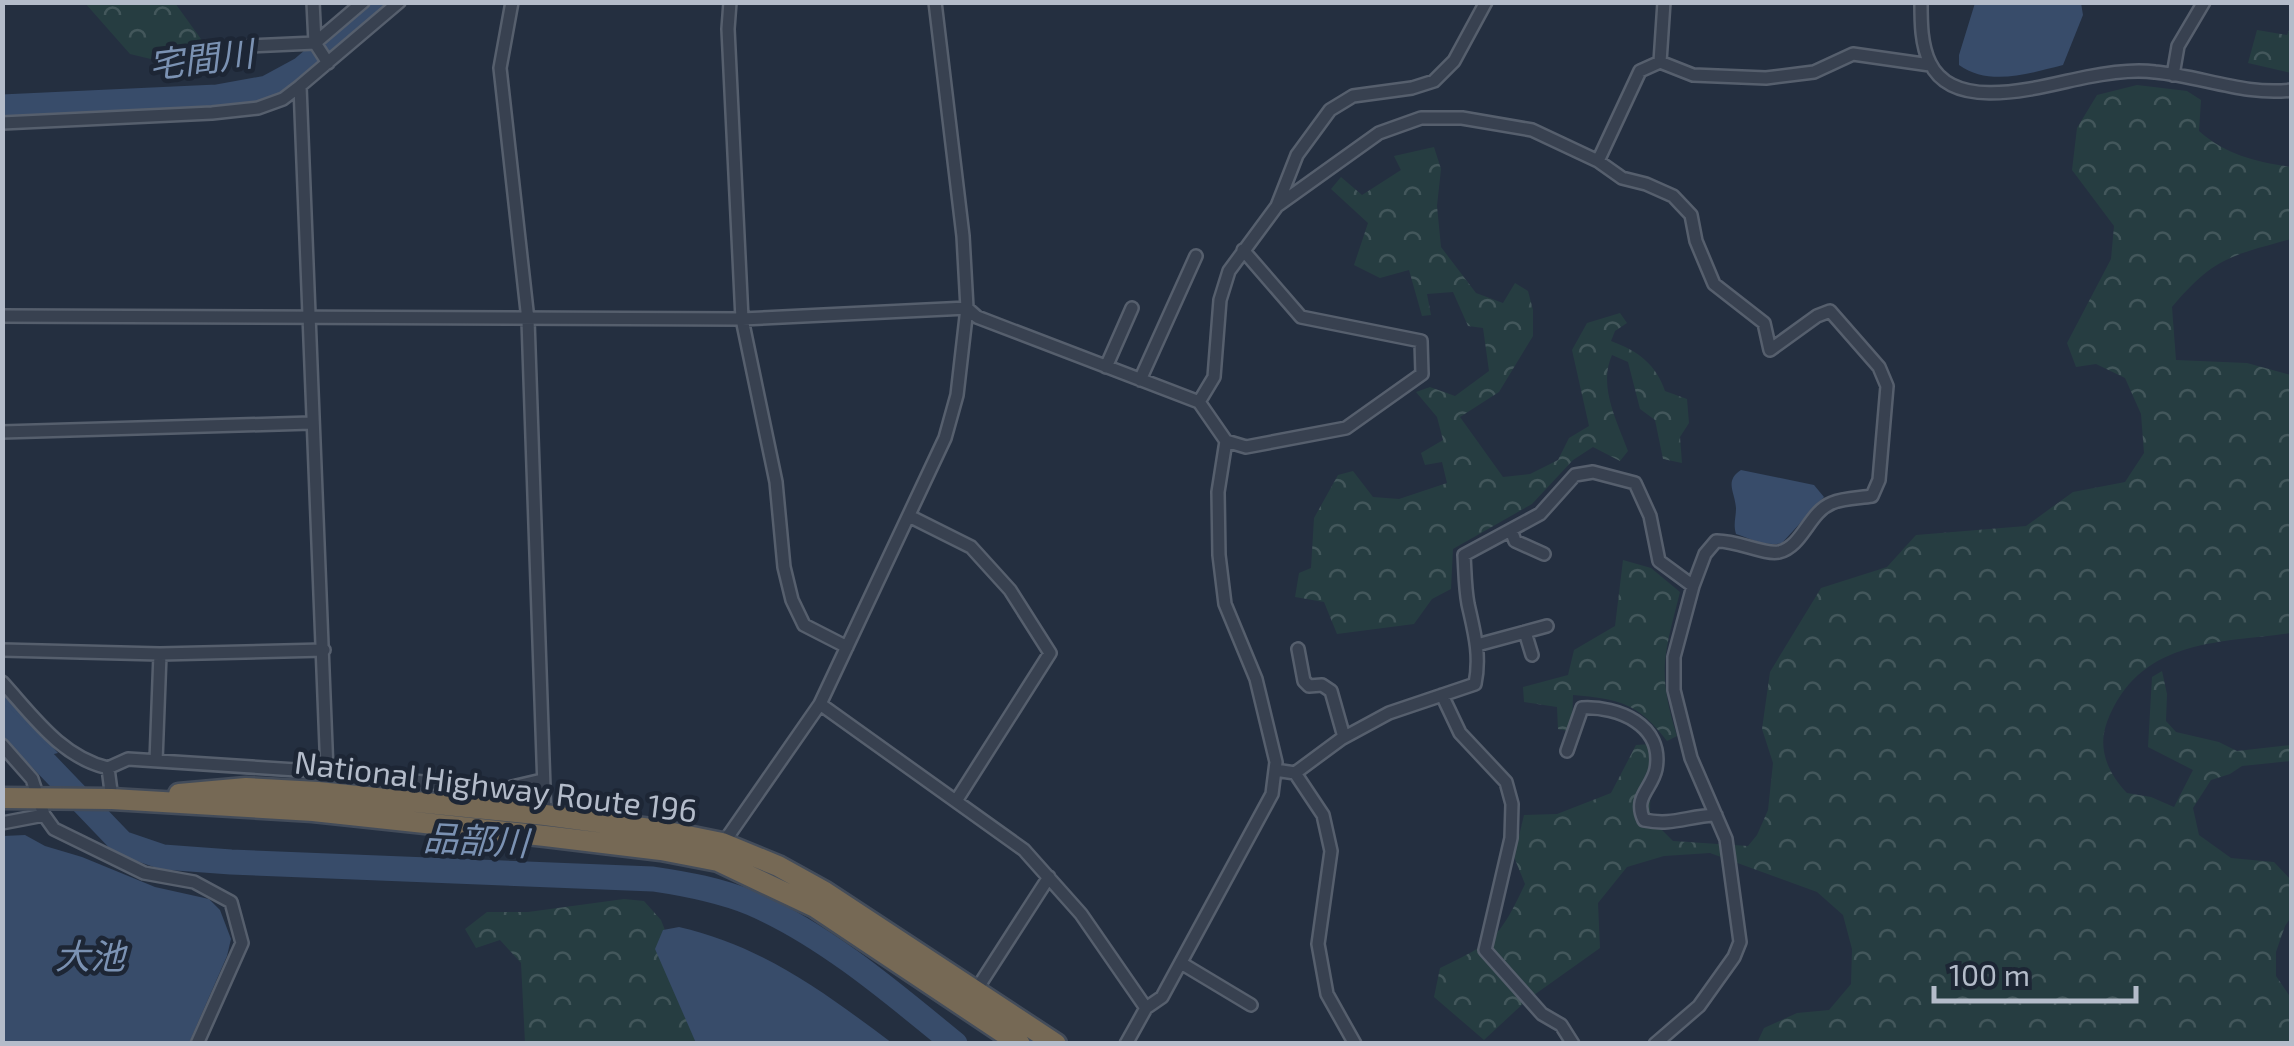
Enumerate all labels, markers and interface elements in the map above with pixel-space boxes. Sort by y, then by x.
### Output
water label: 宅間川 [146,30,260,85]
street label: National Highway Route 196 [293,741,699,829]
water label: 品部川 [422,815,534,863]
water label: 大池 [55,934,128,976]
scale bar [1934,941,2136,1003]
text: 100 m [1949,956,2030,992]

